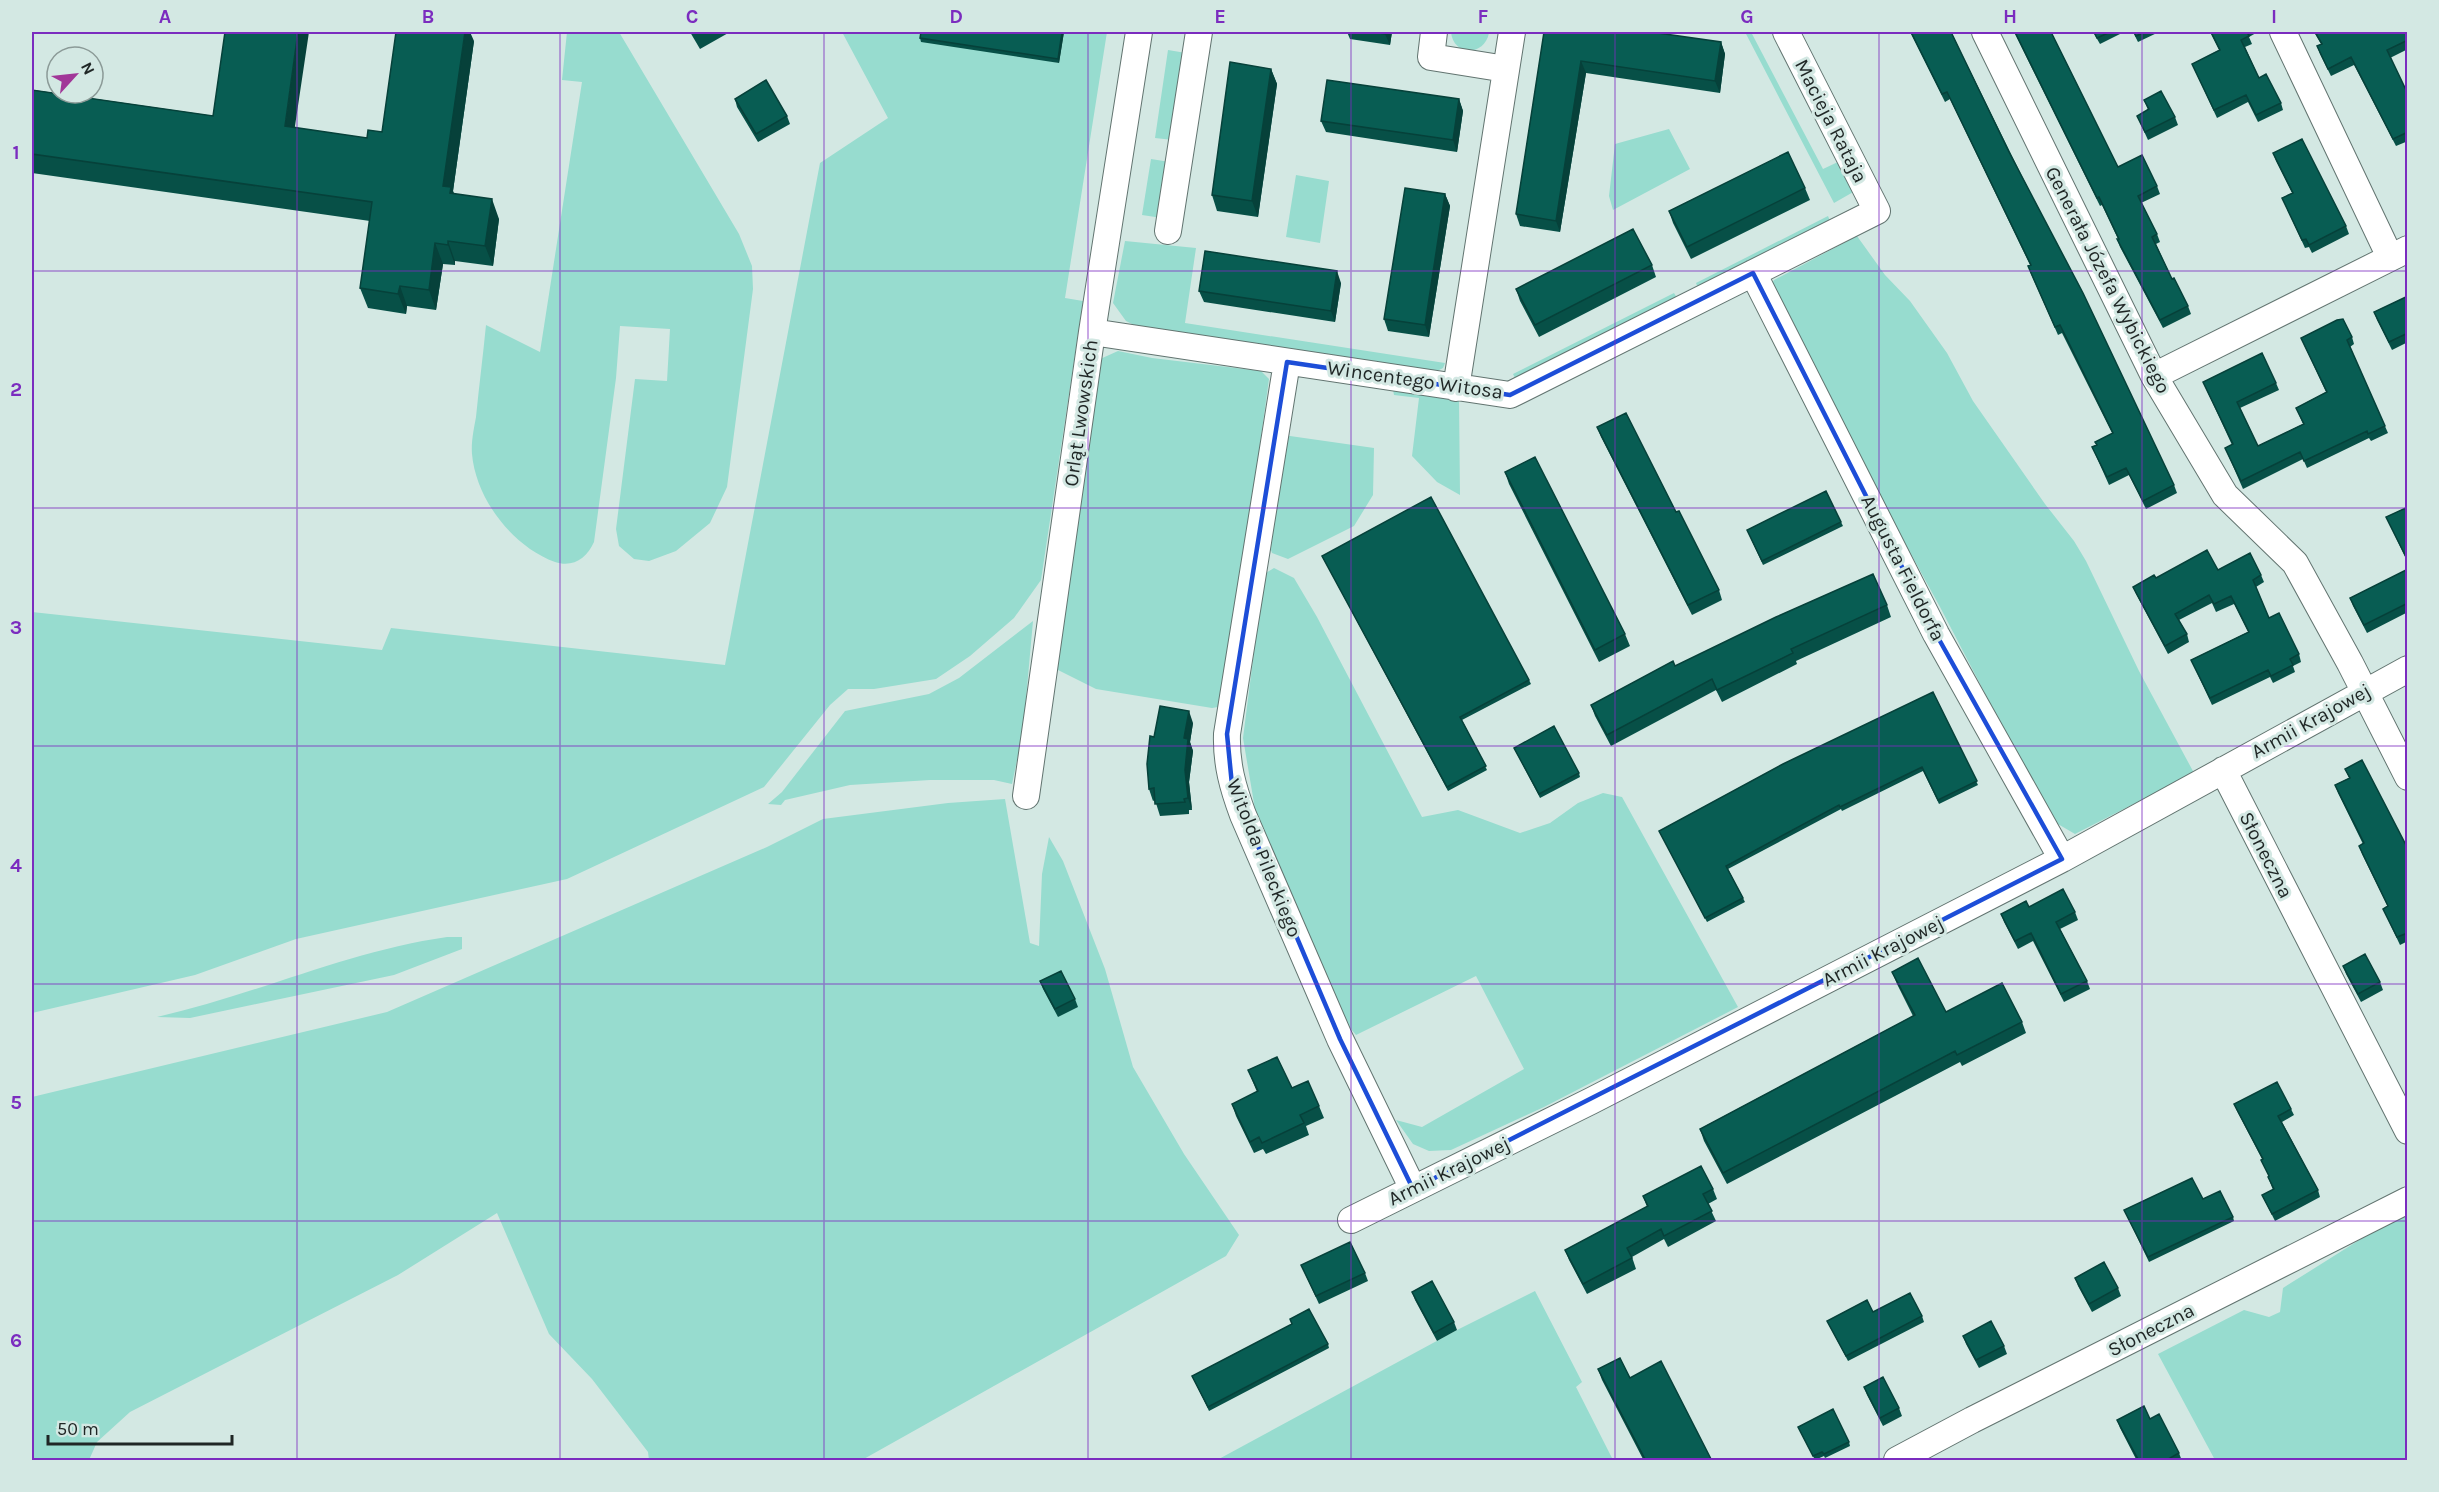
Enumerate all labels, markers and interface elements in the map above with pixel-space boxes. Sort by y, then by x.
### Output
text: A [159,5,172,28]
text: B [422,5,434,28]
text: C [686,5,698,28]
text: D [949,5,963,28]
text: E [1214,5,1226,28]
text: F [1478,5,1489,28]
text: G [1740,5,1754,28]
text: H [2003,5,2017,28]
text: I [2271,5,2277,28]
north arrow [45,45,105,105]
street label: Macieja Rataja [1790,55,1872,187]
text: N [77,59,99,78]
text: 1 [12,141,20,164]
street label: Generała Józefa Wybickiego [2041,163,2175,397]
street label: Orląt Lwowskich [1059,338,1103,488]
street label: Wincentego Witosa [1326,356,1504,404]
text: 2 [10,378,22,401]
street label: Augusta Fieldorfa [1856,491,1950,645]
text: 3 [10,616,22,639]
street label: Armii Krajowej [2247,679,2375,763]
street label: Witolda Pileckiego [1222,776,1306,940]
street label: Słoneczna [2234,808,2298,902]
text: 4 [10,854,22,877]
street label: Armii Krajowej [1819,911,1947,991]
text: 5 [10,1091,22,1114]
street label: Armii Krajowej [1384,1132,1514,1210]
street label: Słoneczna [2104,1298,2198,1362]
text: 6 [10,1329,22,1352]
scale bar [48,1408,232,1446]
text: 50 m [57,1418,99,1440]

